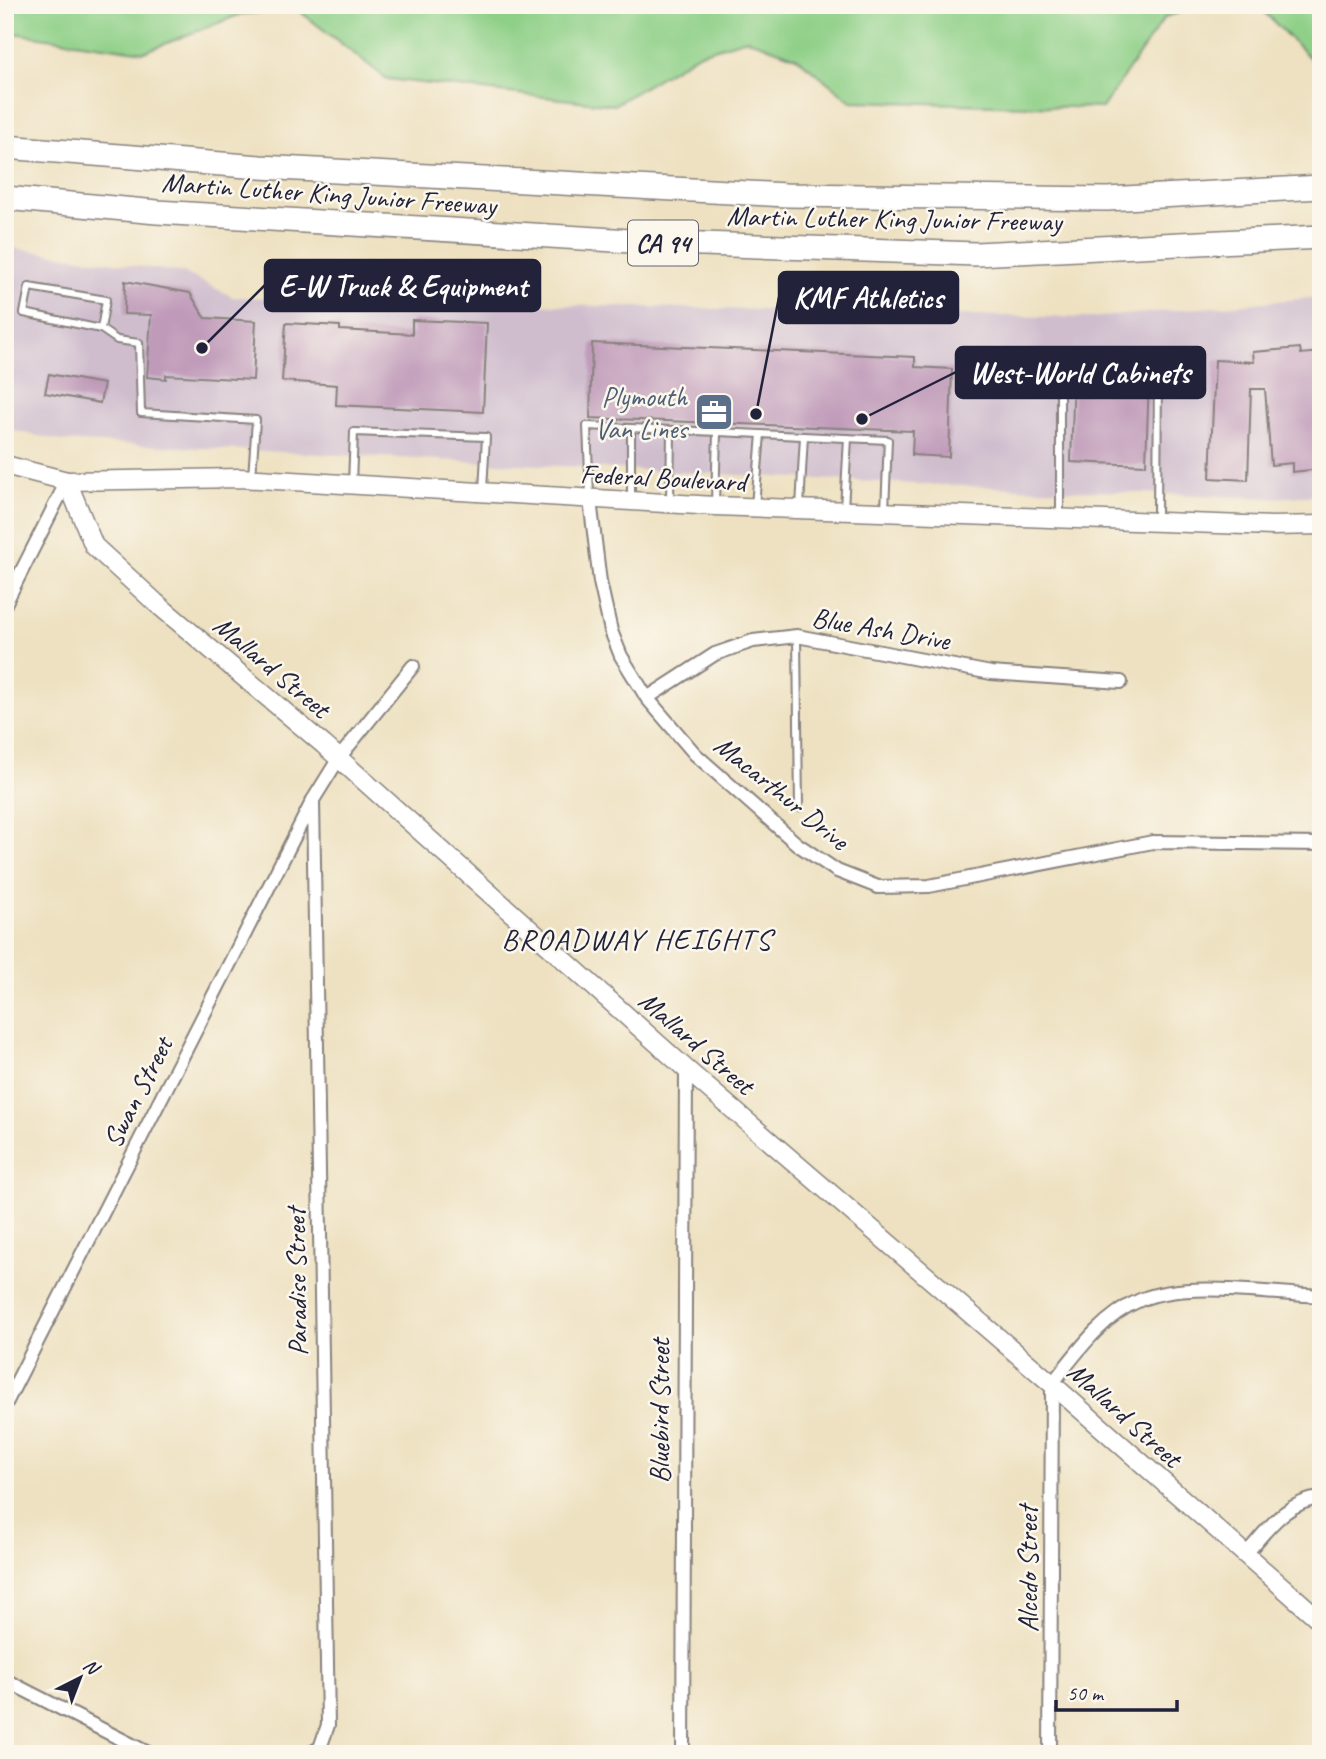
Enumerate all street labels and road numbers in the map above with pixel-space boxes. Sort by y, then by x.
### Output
street label: Martin Luther King Junior Freeway [161,164,500,223]
street label: Martin Luther King Junior Freeway [726,198,1064,239]
road number: CA 94 [628,220,698,266]
street label: Federal Boulevard [579,456,751,500]
street label: Blue Ash Drive [809,599,954,658]
street label: Mallard Street [206,608,339,727]
street label: Macarthur Drive [707,727,858,859]
street label: Mallard Street [632,983,764,1104]
street label: Swan Street [95,1029,181,1153]
street label: Paradise Street [278,1204,315,1356]
street label: Bluebird Street [642,1336,677,1483]
street label: Mallard Street [1060,1354,1191,1477]
street label: Alcedo Street [1010,1502,1045,1632]

